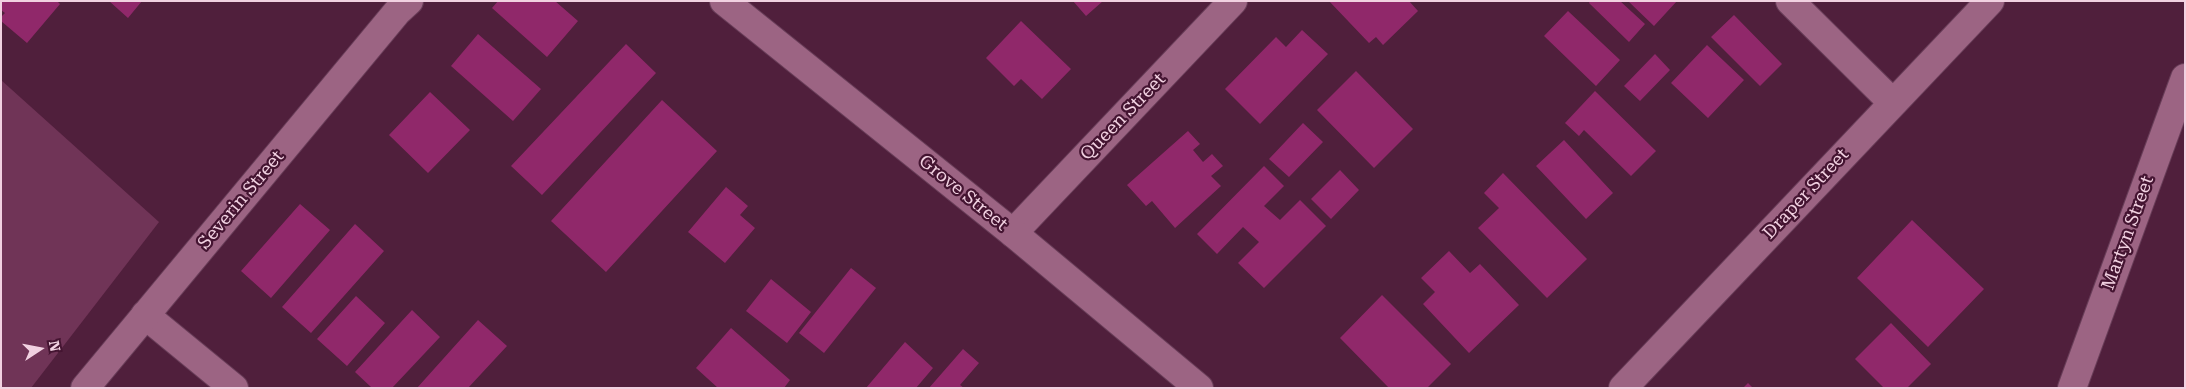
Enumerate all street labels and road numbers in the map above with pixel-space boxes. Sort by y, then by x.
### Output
street label: Queen Street [1076,69,1170,165]
street label: Draper Street [1759,144,1853,244]
street label: Severin Street [193,146,289,254]
street label: Grove Street [914,151,1012,235]
street label: Martyn Street [2097,173,2159,293]

